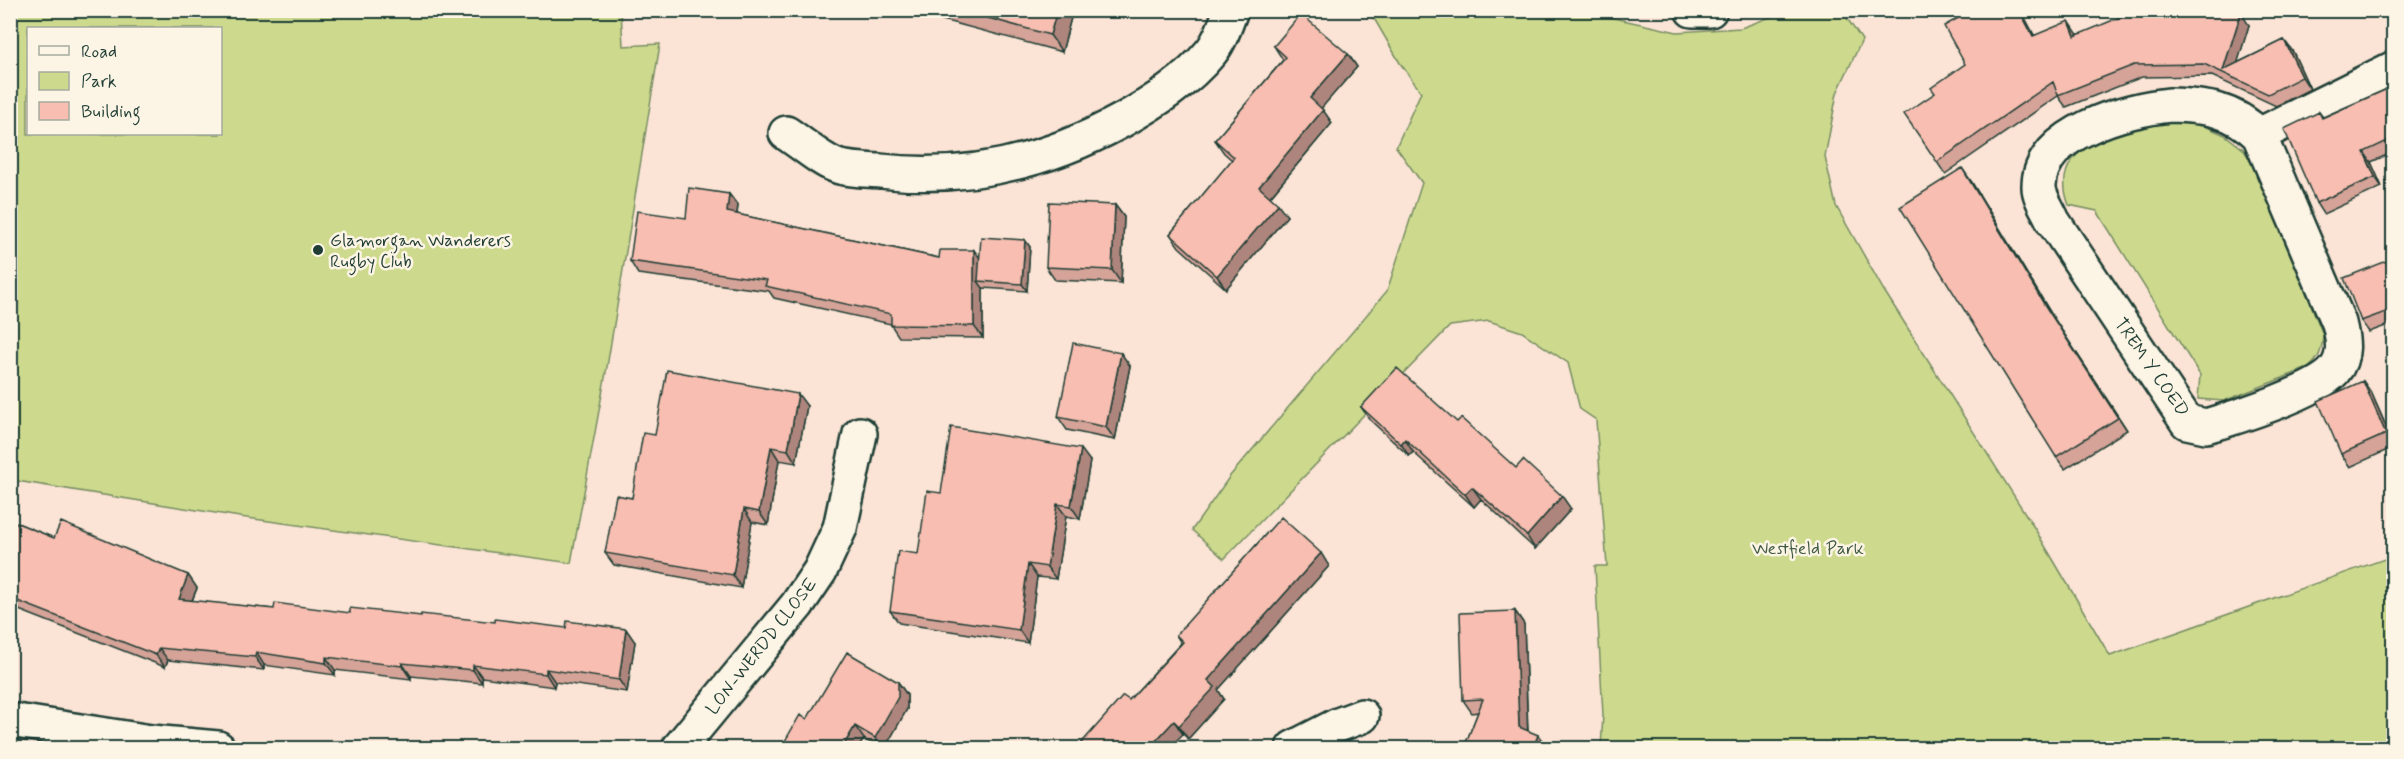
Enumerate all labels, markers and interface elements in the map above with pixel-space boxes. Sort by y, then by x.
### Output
legend [27,27,222,135]
text: Road [81,40,117,64]
text: Park [81,70,117,94]
text: Building [81,100,141,126]
place label: Glamorgan Wanderers Rugby Club [330,229,511,276]
marker: Glamorgan Wanderers Rugby Club [311,243,325,257]
street label: TREM Y COED [2108,313,2194,422]
park label: Westfield Park [1752,537,1864,561]
street label: LON-WERDD CLOSE [701,573,823,720]

